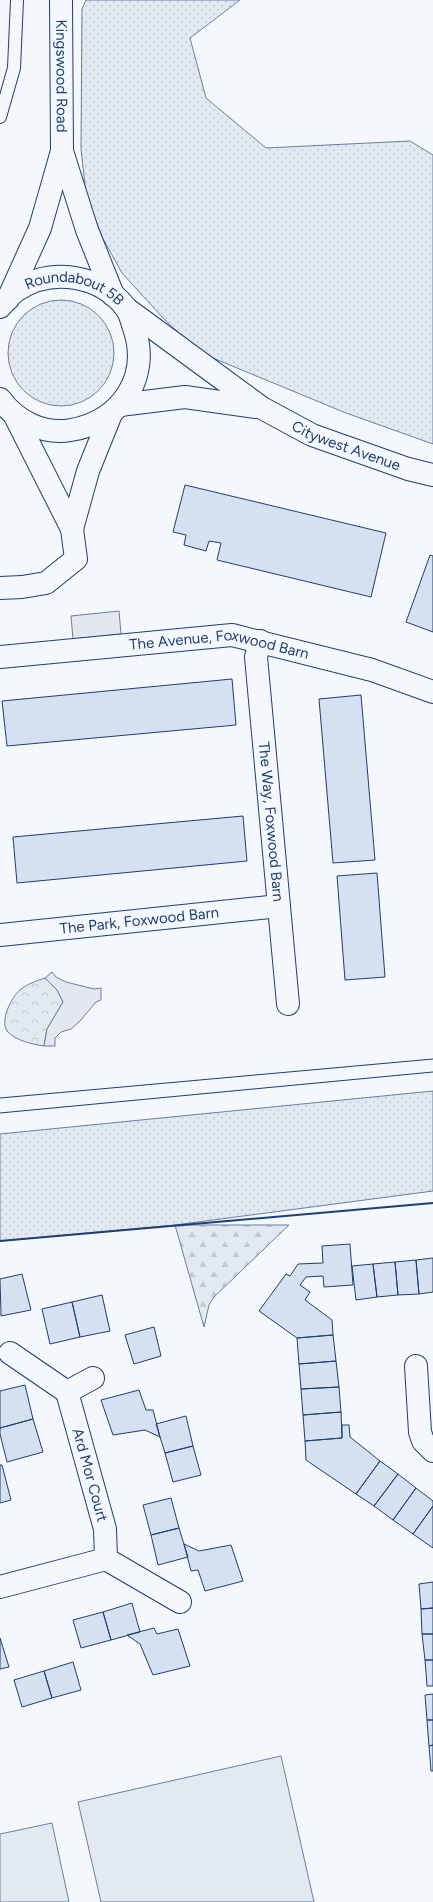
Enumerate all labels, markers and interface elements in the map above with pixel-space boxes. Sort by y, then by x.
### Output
street label: Kingswood Road [52,19,71,133]
street label: Roundabout 5B [22,268,128,309]
street label: Citywest Avenue [289,417,403,475]
street label: The Avenue, Foxwood Barn [129,626,311,663]
street label: The Way, Foxwood Barn [255,741,288,903]
street label: The Park, Foxwood Barn [59,903,220,938]
street label: Ard Mor Court [68,1426,112,1524]

